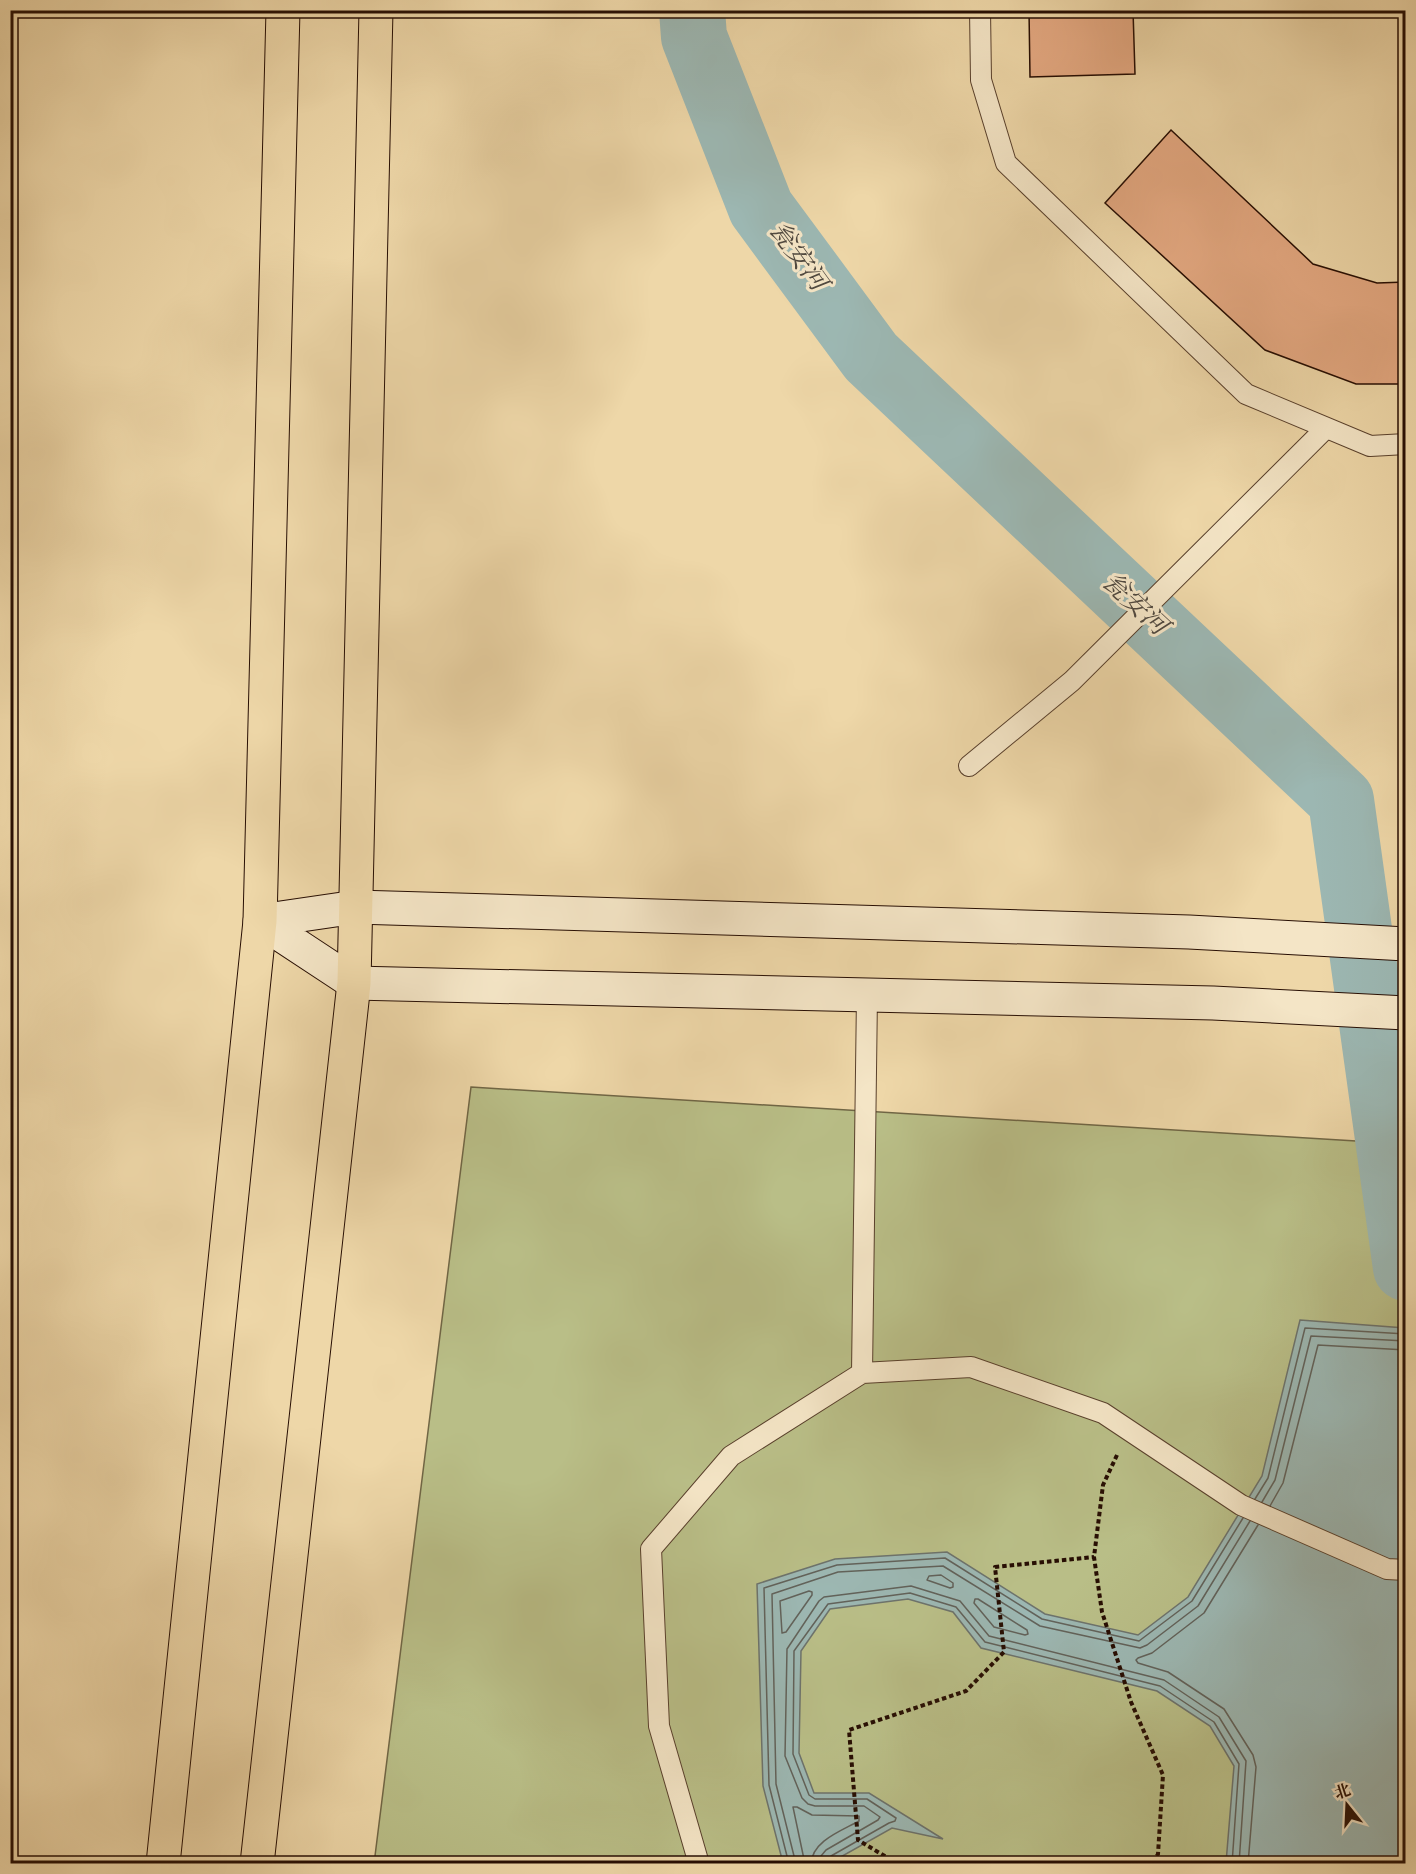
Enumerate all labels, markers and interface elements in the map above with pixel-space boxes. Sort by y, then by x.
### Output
water label: 瓮安河 [759,215,837,303]
water label: 瓮安河 [1093,565,1178,648]
north arrow [1317,1775,1377,1835]
text: 北 [1332,1780,1354,1807]

